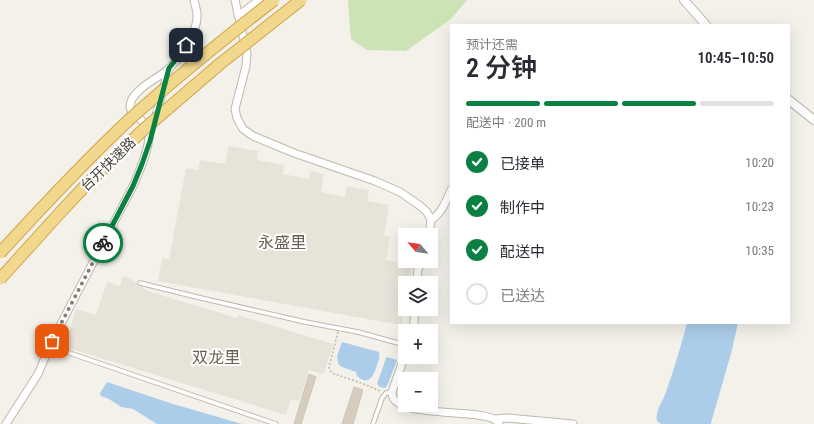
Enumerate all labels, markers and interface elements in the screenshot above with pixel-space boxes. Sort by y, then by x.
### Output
pin [169,28,203,62]
icon: home [175,34,197,56]
text: 预计还需 [466,37,518,52]
text: 10:45–10:50 [697,49,774,67]
text: 2 分钟 [466,53,537,83]
text: 配送中 · 200 m [466,115,546,130]
street label: 台开快速路 [77,134,139,194]
icon: check [466,151,488,173]
text: 已接单 [500,155,545,173]
text: 10:20 [745,155,774,170]
icon: check [466,195,488,217]
text: 制作中 [500,199,545,217]
text: 10:23 [745,199,774,214]
courier [83,223,123,263]
north arrow [398,228,438,268]
map controls [398,228,438,412]
icon: bike [92,232,114,254]
district label: 永盛里 [258,233,306,252]
icon: check [466,239,488,261]
text: 配送中 [500,243,545,261]
text: 10:35 [745,243,774,258]
button: layers [398,276,438,316]
text: 已送达 [500,287,545,305]
pin [35,324,69,358]
button: + [398,324,438,364]
icon: bag [41,330,63,352]
district label: 双龙里 [192,348,240,367]
button: − [398,372,438,412]

